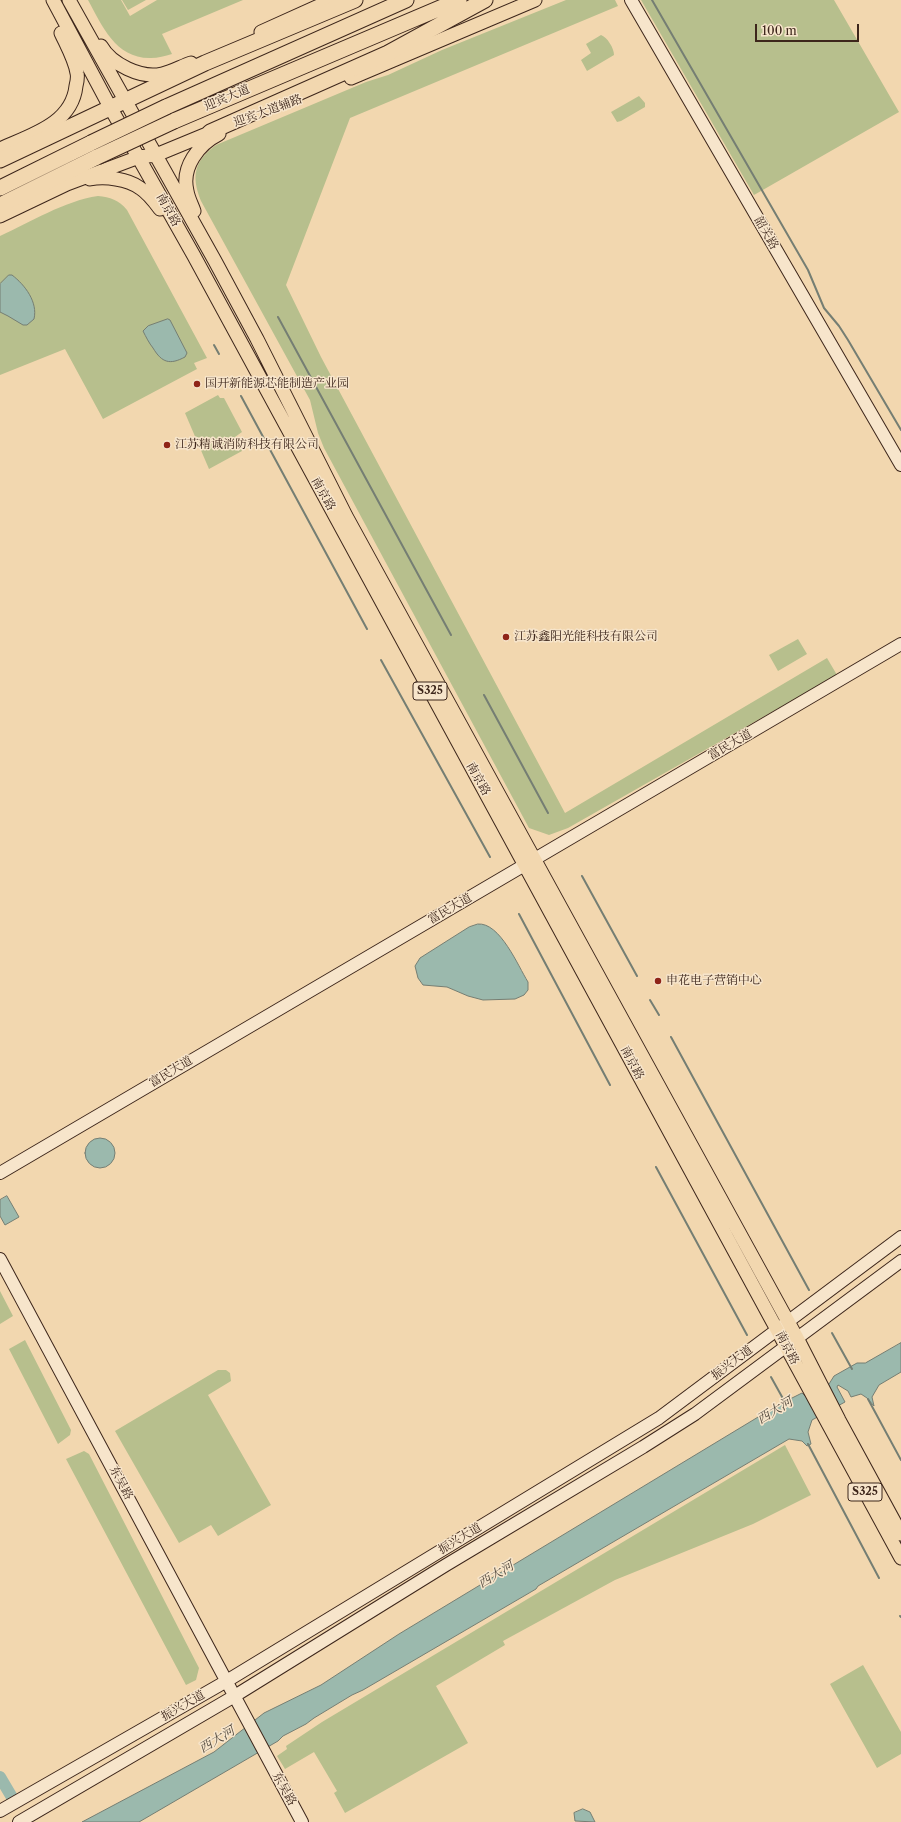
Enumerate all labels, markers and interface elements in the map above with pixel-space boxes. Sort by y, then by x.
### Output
scale bar [757,16,861,42]
text: 100 m [762,23,797,38]
street label: 迎宾大道 [202,82,252,114]
street label: 迎宾大道辅路 [232,92,304,130]
street label: 南京路 [153,191,183,229]
street label: 韶关路 [751,214,781,252]
place label: 国开新能源芯能制造产业园 [205,377,349,391]
marker: 国开新能源芯能制造产业园 [192,379,202,389]
place label: 江苏精诚消防科技有限公司 [175,438,319,452]
marker: 江苏精诚消防科技有限公司 [162,440,172,450]
street label: 南京路 [308,475,338,513]
place label: 江苏鑫阳光能科技有限公司 [514,630,658,644]
marker: 江苏鑫阳光能科技有限公司 [501,632,511,642]
road number: S325 [413,682,447,700]
street label: 富民大道 [706,727,754,763]
street label: 南京路 [463,760,493,798]
street label: 富民大道 [426,891,474,927]
place label: 申花电子营销中心 [666,974,762,988]
marker: 申花电子营销中心 [653,976,663,986]
street label: 南京路 [617,1044,647,1082]
street label: 富民大道 [147,1053,195,1091]
street label: 南京路 [772,1329,802,1367]
street label: 振兴大道 [708,1343,756,1383]
water label: 西大河 [754,1394,796,1428]
street label: 东吴路 [106,1464,136,1502]
road number: S325 [848,1483,882,1501]
street label: 振兴大道 [436,1520,484,1558]
water label: 西大河 [475,1558,517,1592]
street label: 振兴大道 [159,1688,207,1724]
water label: 西大河 [196,1723,238,1757]
street label: 东吴路 [269,1770,299,1808]

